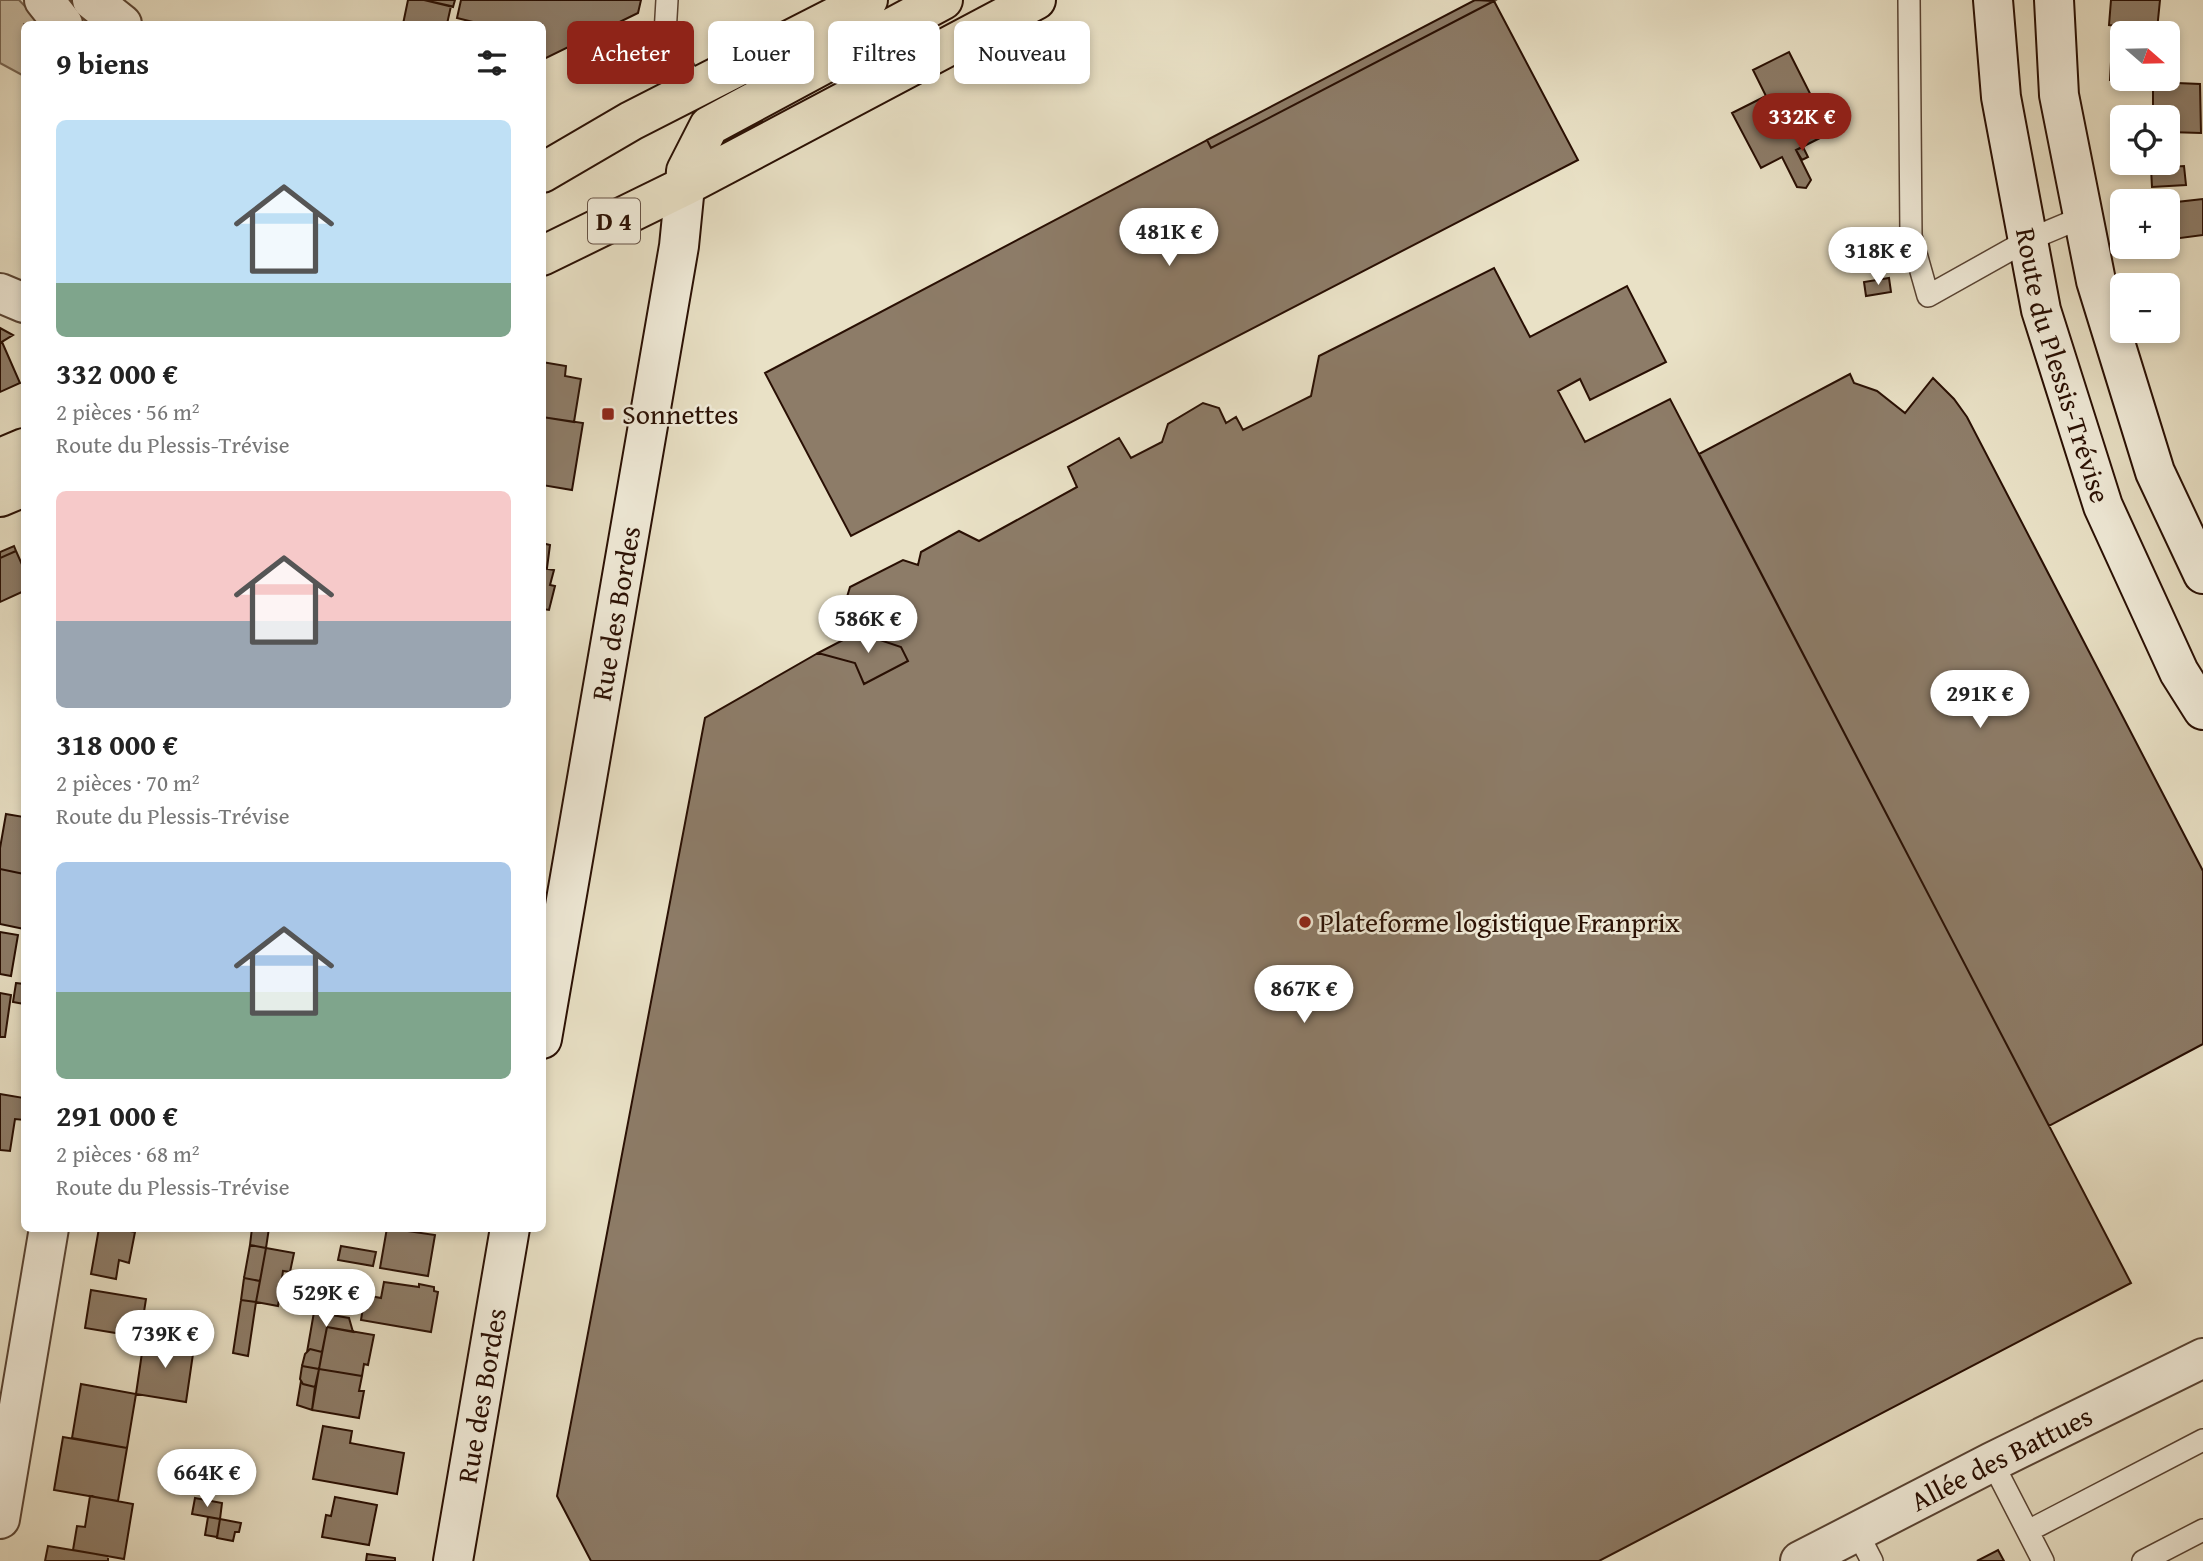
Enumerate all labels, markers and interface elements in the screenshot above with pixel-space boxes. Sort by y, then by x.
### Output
chip: Acheter [567,21,694,84]
chip: Louer [708,21,814,84]
chip: Filtres [828,21,940,84]
chip: Nouveau [954,21,1090,84]
north arrow [2110,21,2180,91]
map controls [2110,21,2180,343]
text: 9 biens [56,41,149,85]
icon: filters [473,44,511,82]
pin: 332K € [1745,94,1859,153]
text: 332K € [1768,99,1836,132]
button: locate [2110,105,2180,175]
icon: home [221,166,347,292]
button: + [2110,189,2180,259]
road number: D 4 [588,198,640,244]
pin: 481K € [1112,208,1226,268]
text: 481K € [1135,214,1203,247]
street label: Route du Plessis-Trévise [2006,224,2122,508]
pin: 318K € [1821,228,1935,287]
text: 318K € [1844,233,1912,266]
button: − [2110,273,2180,343]
text: 332 000 € [56,351,178,395]
place label: Sonnettes [622,393,739,434]
text: 2 pièces · 56 m² [56,395,200,428]
marker: Sonnettes [600,406,616,422]
text: Route du Plessis-Trévise [56,428,290,461]
street label: Rue des Bordes [580,523,650,704]
icon: home [221,537,347,663]
pin: 586K € [811,596,925,655]
text: 586K € [834,601,902,634]
pin: 291K € [1923,670,2037,730]
text: 291K € [1946,676,2014,709]
text: 318 000 € [56,722,178,766]
text: 2 pièces · 70 m² [56,766,200,799]
text: Route du Plessis-Trévise [56,799,290,832]
place label: Plateforme logistique Franprix [1319,901,1681,942]
icon: home [221,908,347,1034]
marker: Plateforme logistique Franprix [1297,914,1313,930]
pin: 867K € [1247,965,1361,1025]
text: 867K € [1270,971,1338,1004]
text: 291 000 € [56,1093,178,1137]
text: 2 pièces · 68 m² [56,1137,200,1170]
text: Route du Plessis-Trévise [56,1170,290,1203]
pin: 529K € [269,1270,383,1329]
text: 529K € [292,1275,360,1308]
street label: Rue des Bordes [446,1305,516,1486]
pin: 739K € [108,1310,222,1370]
text: 739K € [131,1316,199,1349]
street label: Allée des Battues [1903,1395,2099,1521]
pin: 664K € [150,1450,264,1509]
text: 664K € [173,1455,241,1488]

